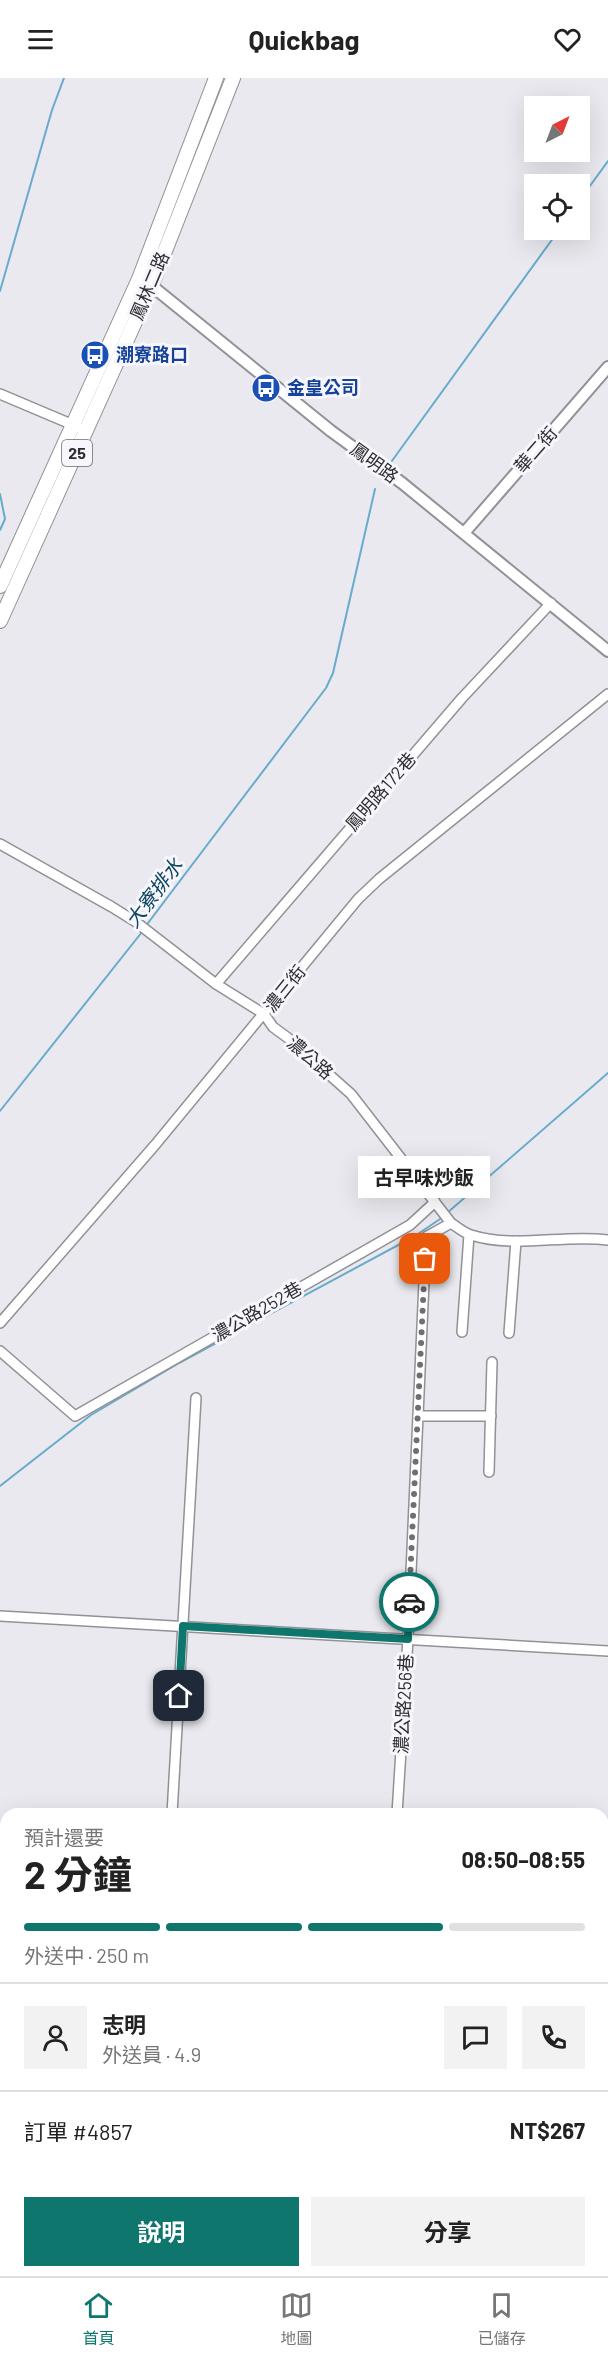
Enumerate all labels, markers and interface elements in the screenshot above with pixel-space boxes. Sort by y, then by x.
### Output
icon: menu [24,23,57,56]
text: Quickbag [248,23,360,55]
icon: heart [551,23,584,56]
north arrow [524,96,590,162]
map controls [524,96,590,240]
button: locate [524,174,590,240]
street label: 鳳林二路 [125,248,173,323]
bus stop icon: 潮寮路口 [79,339,111,371]
place label: 潮寮路口 [116,343,188,365]
bus stop icon: 金皇公司 [250,372,282,404]
place label: 金皇公司 [287,376,359,398]
street label: 華二街 [509,422,561,477]
street label: 鳳明路 [346,437,403,487]
road number: 25 [62,440,92,466]
street label: 鳳明路172巷 [340,748,420,835]
water label: 大寮排水 [120,852,187,932]
street label: 濃三街 [259,960,310,1016]
street label: 濃公路 [283,1031,338,1083]
callout: 古早味炒飯 [359,1157,491,1199]
text: 古早味炒飯 [374,1165,474,1189]
pin [399,1233,450,1284]
icon: bag [408,1242,441,1275]
street label: 濃公路252巷 [207,1276,306,1346]
courier [379,1572,439,1632]
icon: car [393,1586,426,1619]
street label: 濃公路256巷 [389,1653,417,1755]
pin [153,1670,204,1721]
icon: home [162,1679,195,1712]
text: 預計還要 [24,1825,104,1849]
text: 08:50–08:55 [462,1846,585,1872]
text: 2 分鐘 [24,1850,132,1897]
text: 外送中 · 250 m [24,1943,149,1967]
button: person [24,2006,87,2069]
button: chat [444,2006,507,2069]
button: phone [522,2006,585,2069]
text: 志明 [102,2011,146,2037]
text: 外送員 · 4.9 [102,2042,201,2066]
text: NT$267 [510,2117,585,2143]
text: 訂單 #4857 [24,2118,132,2144]
button: 說明 [24,2197,299,2266]
button: 分享 [311,2197,585,2266]
tab: 首頁 [82,2289,115,2349]
tab: 地圖 [280,2289,313,2349]
tab: 已儲存 [478,2289,526,2349]

